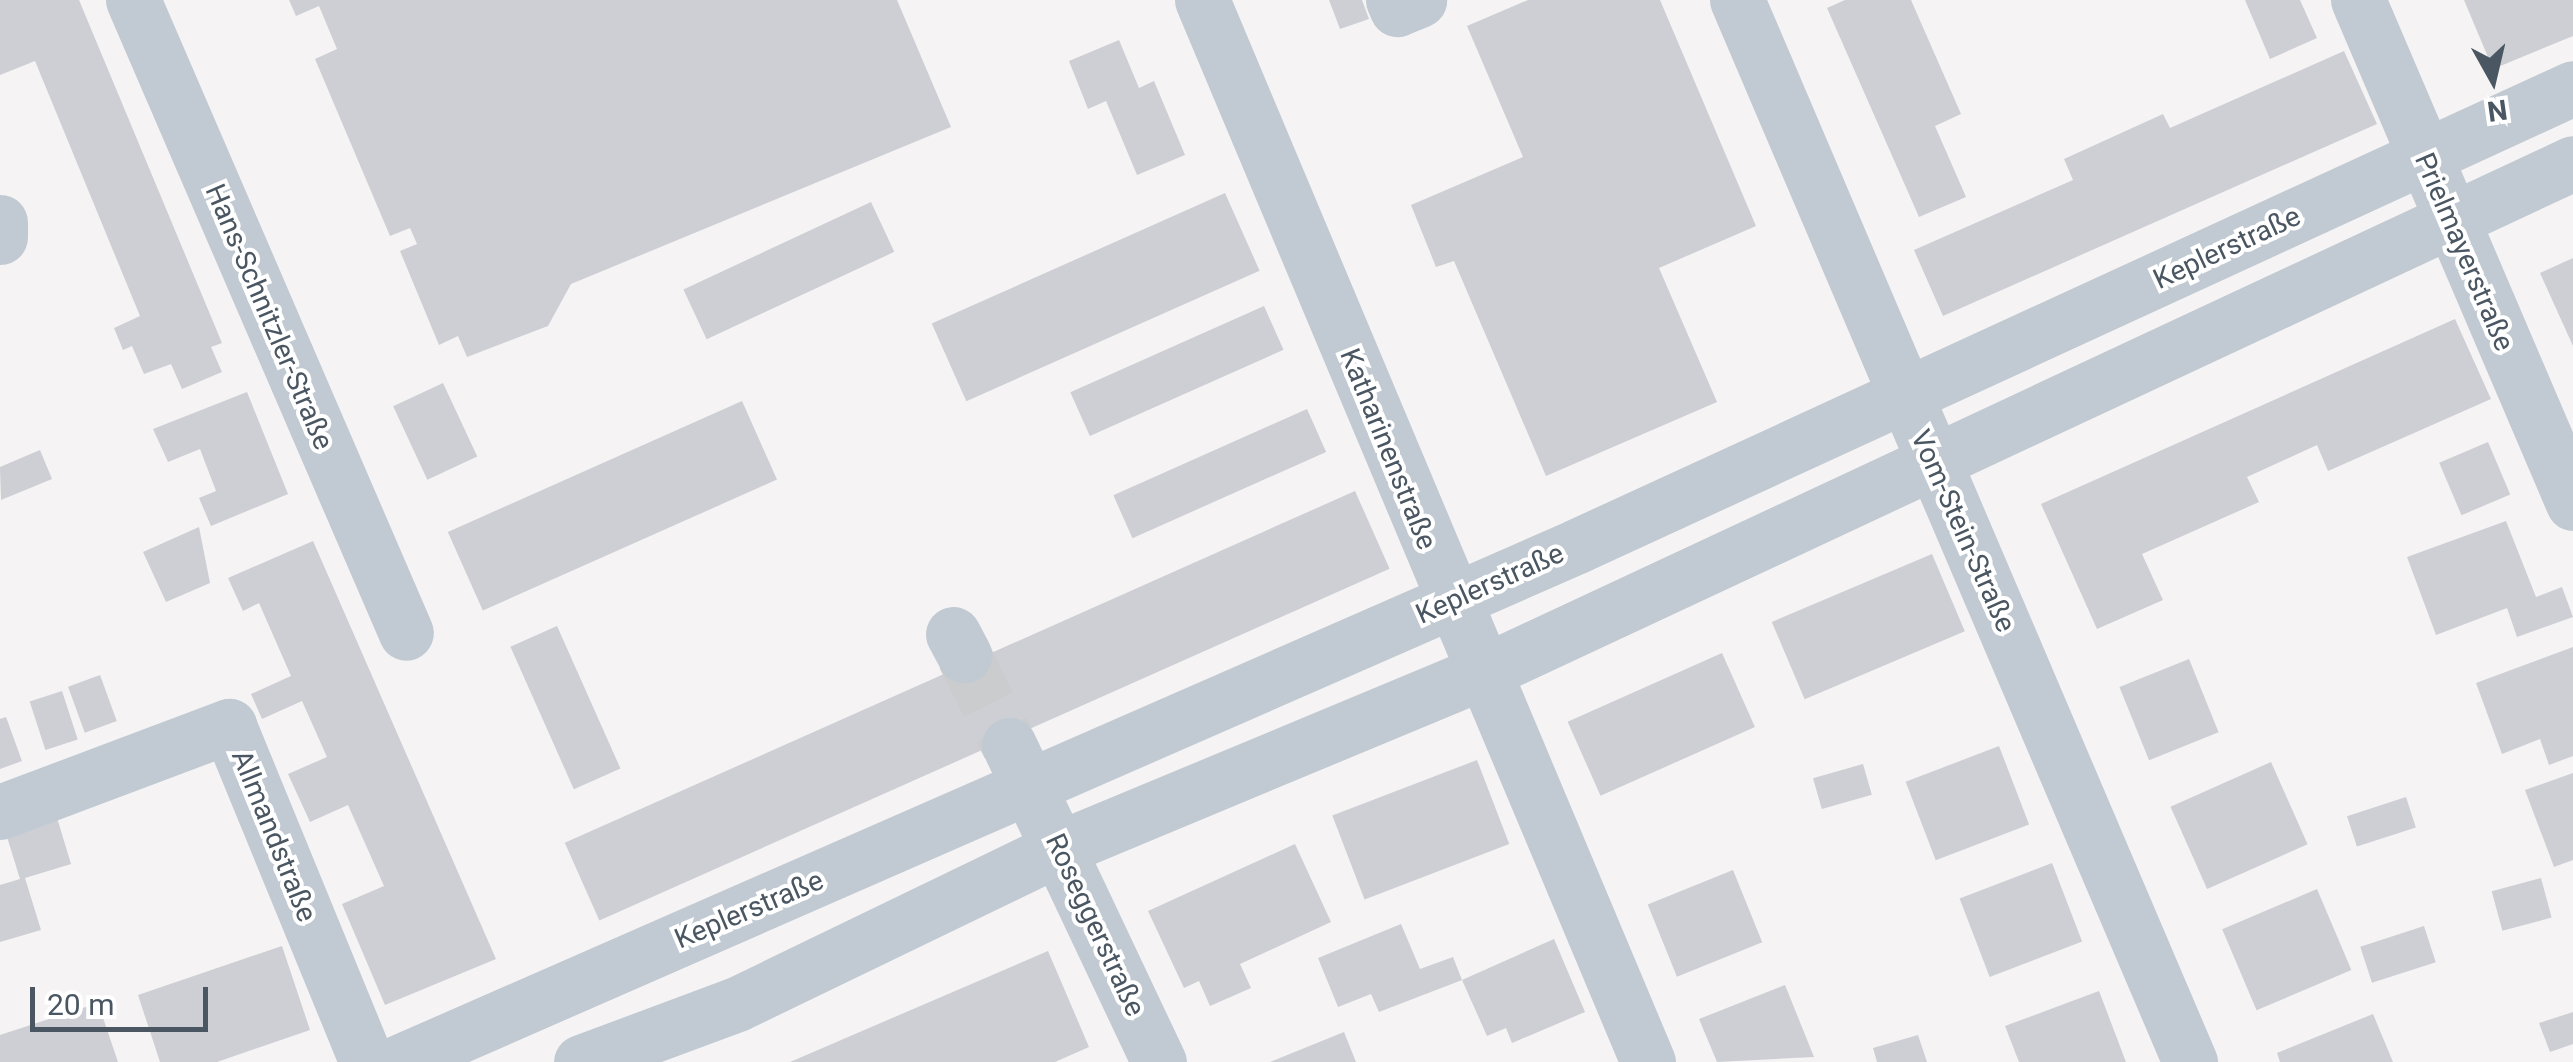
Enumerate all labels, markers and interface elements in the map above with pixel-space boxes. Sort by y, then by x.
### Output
north arrow [2443,30,2543,130]
text: N [2485,92,2509,128]
street label: Prielmayerstraße [2407,148,2521,356]
street label: Hans-Schnitzler-Straße [198,179,340,455]
street label: Keplerstraße [2148,199,2306,297]
street label: Katharinenstraße [1332,344,1444,554]
street label: Vom-Stein-Straße [1903,425,2023,637]
street label: Keplerstraße [1411,536,1569,632]
street label: Allmandstraße [224,745,324,927]
street label: Roseggerstraße [1038,828,1152,1022]
street label: Keplerstraße [670,864,828,956]
scale bar [35,967,212,1029]
text: 20 m [47,987,114,1022]

